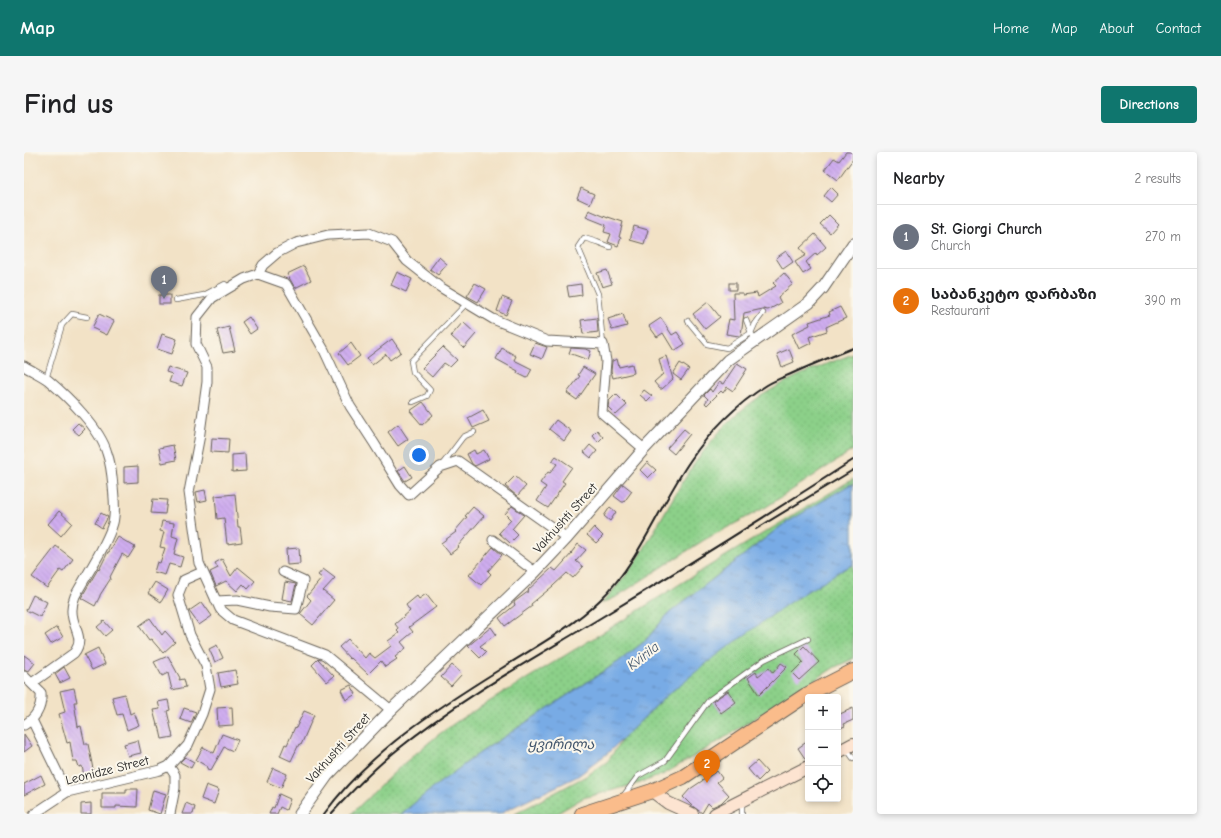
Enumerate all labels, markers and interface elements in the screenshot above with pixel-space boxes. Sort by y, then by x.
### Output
text: Map [20,17,55,39]
text: Home [993,20,1029,37]
text: Map [1051,20,1077,37]
text: About [1099,20,1134,37]
text: Contact [1156,20,1201,37]
button: Directions [1101,86,1197,123]
text: Find us [24,88,113,120]
text: Nearby [893,169,944,188]
text: 2 results [1134,171,1181,186]
text: St. Giorgi Church [931,220,1042,238]
text: 1 [903,229,909,244]
text: 270 m [1145,229,1181,244]
text: Church [931,238,971,253]
pin: 1 [151,266,177,299]
text: საბანკეტო დარბაზი [931,285,1097,303]
text: 2 [903,293,909,308]
text: 390 m [1145,293,1181,308]
text: Restaurant [931,303,990,318]
your location [409,445,429,465]
street label: Vakhushti Street [530,479,601,556]
water label: Kvirila [624,638,662,674]
map controls [805,694,841,802]
button: + [805,694,841,730]
street label: Vakhushti Street [303,709,374,786]
button: − [805,730,841,766]
water label: ყვირილა [528,736,595,753]
pin: 2 [694,750,720,783]
street label: Leonidze Street [64,752,152,788]
button: locate [805,766,841,802]

